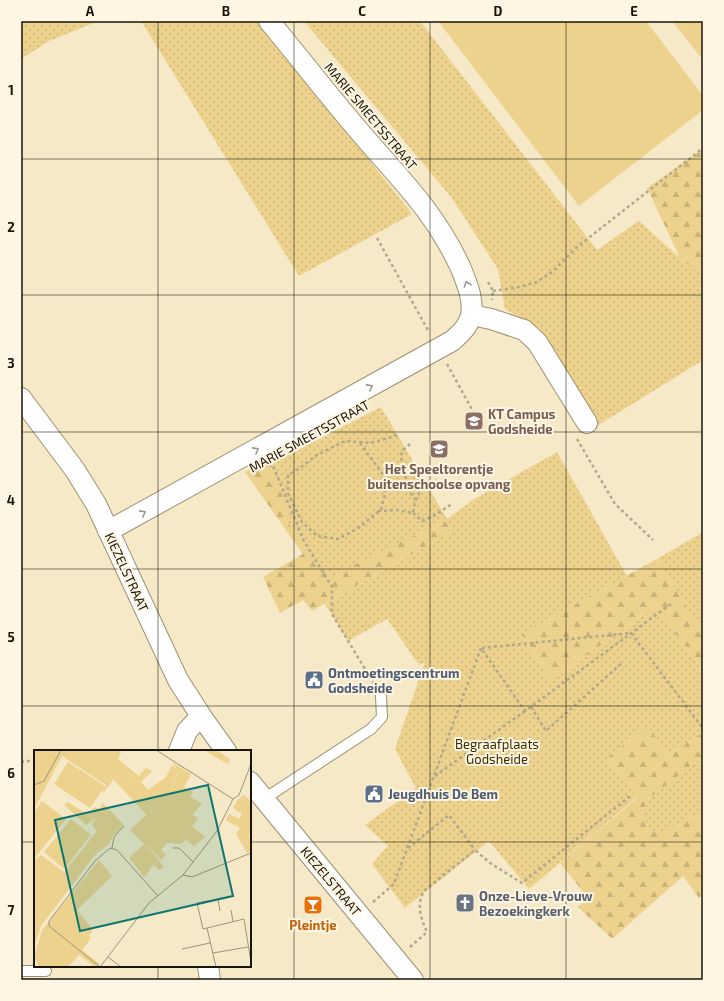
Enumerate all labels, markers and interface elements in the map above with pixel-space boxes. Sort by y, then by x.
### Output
text: A [86,3,95,19]
text: B [222,3,230,19]
text: C [358,3,366,19]
text: D [494,3,503,19]
text: E [630,3,638,19]
street label: MARIE SMEETSSTRAAT [321,59,421,173]
text: 1 [8,82,14,98]
text: 2 [7,219,15,235]
one-way arrow [463,281,472,288]
text: 3 [7,355,15,371]
one-way arrow [366,384,373,391]
street label: MARIE SMEETSSTRAAT [246,396,372,476]
place label: KT Campus Godsheide [488,406,556,437]
school or university icon: KT Campus Godsheide [463,410,485,432]
school or university icon: Het Speeltorentje buitenschoolse opvang [428,438,450,460]
one-way arrow [252,447,260,454]
place label: Het Speeltorentje buitenschoolse opvang [368,461,511,492]
text: 4 [7,492,15,508]
one-way arrow [138,510,146,517]
street label: KIEZELSTRAAT [102,530,153,615]
text: 5 [7,629,15,645]
place label: Ontmoetingscentrum Godsheide [328,665,459,696]
public building icon: Ontmoetingscentrum Godsheide [303,669,325,691]
park label: Begraafplaats Godsheide [455,736,539,767]
inset map [34,750,251,967]
text: 6 [7,765,15,781]
public building icon: Jeugdhuis De Bem [363,783,385,805]
place label: Jeugdhuis De Bem [388,786,498,802]
street label: KIEZELSTRAAT [297,843,365,919]
place label: Onze-Lieve-Vrouw Bezoekingkerk [479,888,593,919]
church icon: Onze-Lieve-Vrouw Bezoekingkerk [454,892,476,914]
bar icon: Pleintje [302,894,324,916]
text: 7 [8,902,15,918]
place label: Pleintje [289,917,337,933]

